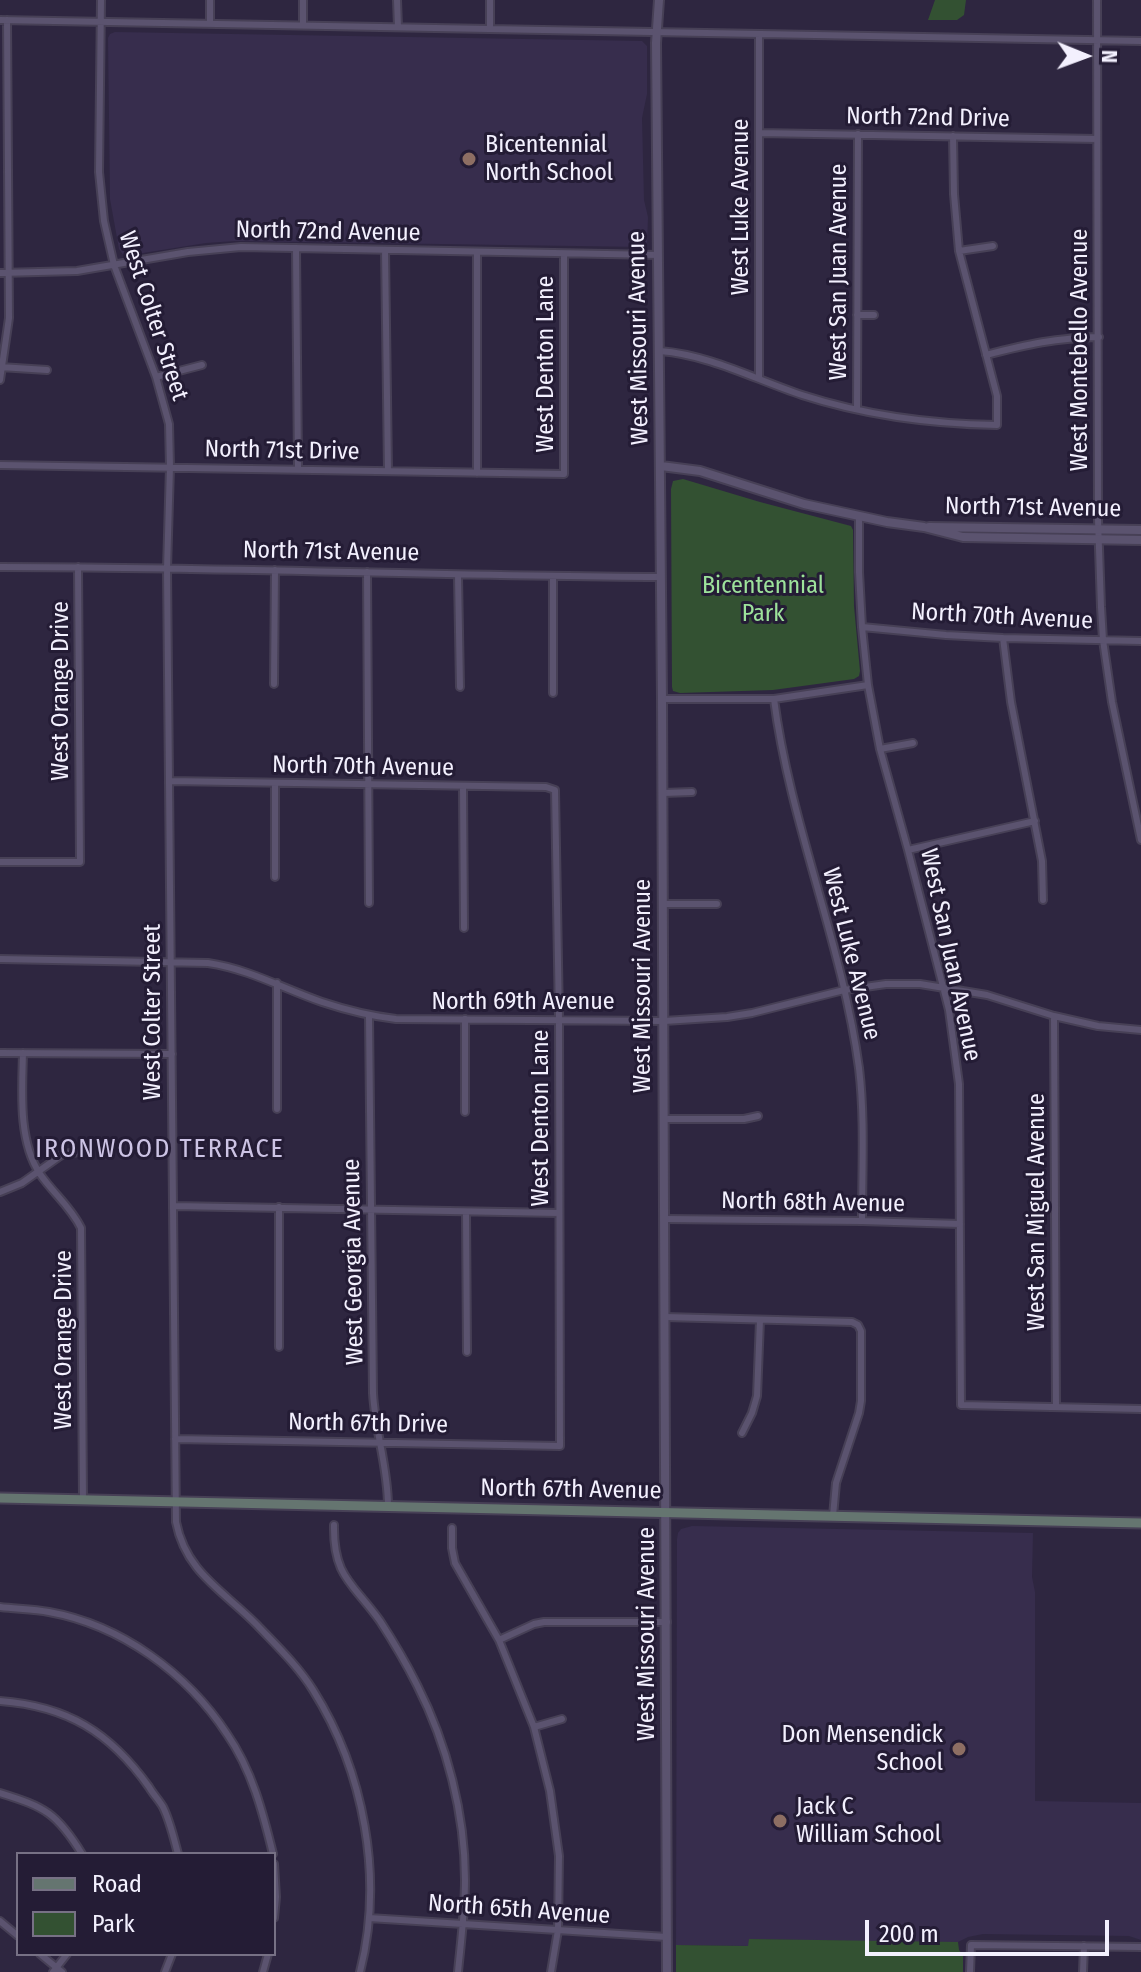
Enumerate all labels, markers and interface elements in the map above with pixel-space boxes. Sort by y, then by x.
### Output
north arrow [1045,16,1125,96]
text: N [1096,50,1123,63]
street label: North 72nd Drive [846,102,1010,134]
street label: West Luke Avenue [727,119,755,295]
place label: Bicentennial North School [485,131,613,187]
marker: Bicentennial North School [460,150,478,168]
street label: West San Juan Avenue [825,164,853,380]
street label: North 72nd Avenue [235,216,421,248]
street label: West Colter Street [112,228,194,404]
street label: West Montebello Avenue [1066,229,1094,471]
street label: West Missouri Avenue [623,231,655,445]
street label: West Denton Lane [532,276,560,452]
street label: North 71st Drive [204,435,360,467]
street label: North 71st Avenue [945,492,1121,524]
street label: North 71st Avenue [243,536,419,568]
park label: Bicentennial Park [702,572,824,628]
street label: North 70th Avenue [910,598,1094,636]
street label: West Orange Drive [47,601,75,781]
street label: North 70th Avenue [272,751,454,783]
street label: West San Juan Avenue [913,846,987,1064]
street label: West Luke Avenue [816,865,886,1043]
street label: West Missouri Avenue [629,879,657,1093]
street label: West Colter Street [139,924,167,1100]
street label: North 69th Avenue [431,988,615,1016]
street label: West Denton Lane [527,1030,555,1206]
street label: West San Miguel Avenue [1023,1093,1051,1331]
district label: IRONWOOD TERRACE [35,1134,285,1166]
street label: West Georgia Avenue [338,1159,370,1365]
street label: North 68th Avenue [721,1187,905,1219]
street label: West Orange Drive [50,1250,78,1430]
street label: North 67th Drive [288,1408,448,1440]
street label: North 67th Avenue [480,1474,662,1506]
street label: West Missouri Avenue [633,1527,661,1741]
place label: Don Mensendick School [781,1721,943,1777]
marker: Don Mensendick School [950,1740,968,1758]
place label: Jack C William School [796,1793,941,1849]
marker: Jack C William School [771,1812,789,1830]
legend [16,1852,276,1956]
text: Road [92,1870,142,1898]
street label: North 65th Avenue [427,1889,611,1931]
scale bar [869,1904,1113,1954]
text: Park [92,1910,135,1938]
text: 200 m [879,1920,939,1948]

